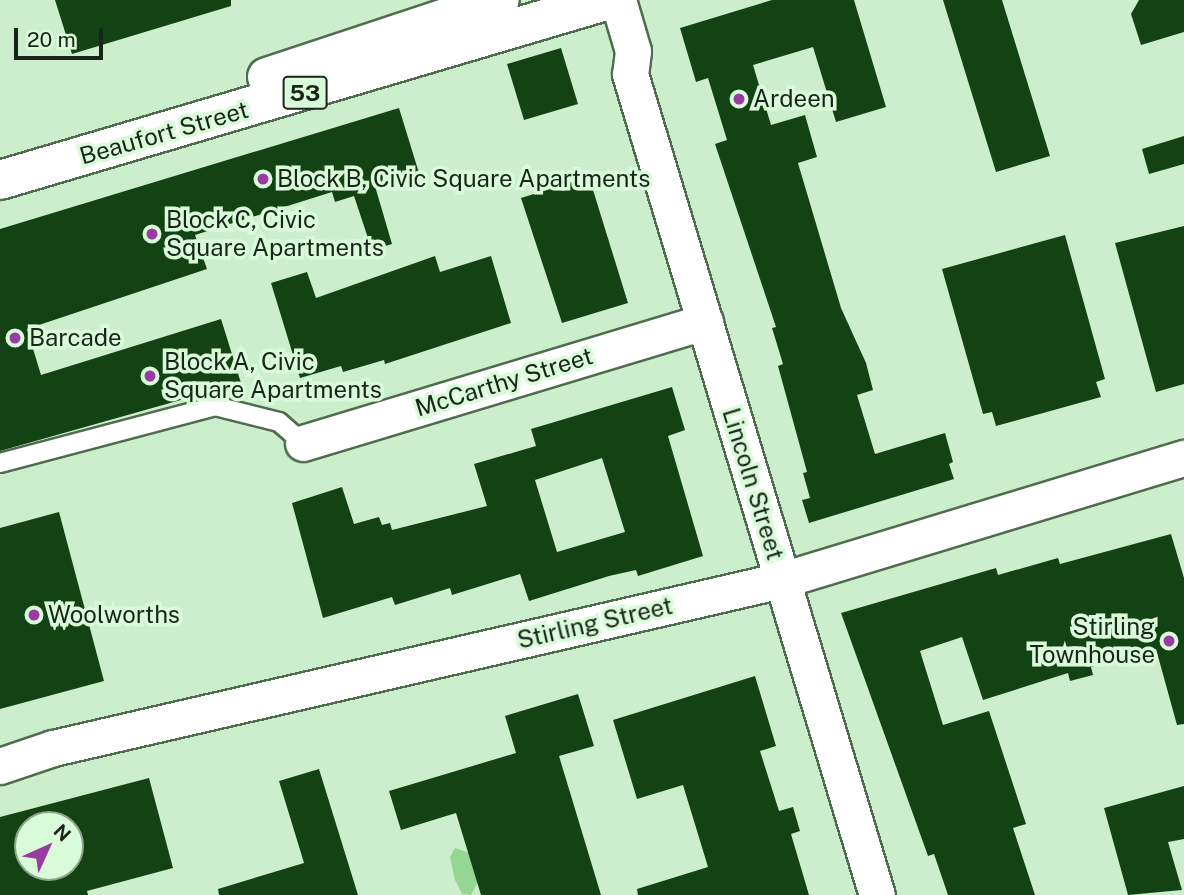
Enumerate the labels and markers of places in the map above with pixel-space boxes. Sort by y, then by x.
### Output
place label: Ardeen [753,85,835,113]
marker: Ardeen [731,91,747,107]
place label: Block B, Civic Square Apartments [277,165,651,193]
marker: Block B, Civic Square Apartments [255,171,271,187]
place label: Block C, Civic Square Apartments [166,206,384,262]
marker: Block C, Civic Square Apartments [144,226,160,242]
place label: Barcade [29,324,122,352]
marker: Barcade [7,330,23,346]
place label: Block A, Civic Square Apartments [164,348,382,404]
marker: Block A, Civic Square Apartments [142,368,158,384]
place label: Woolworths [48,601,180,629]
marker: Woolworths [26,607,42,623]
place label: Stirling Townhouse [1029,613,1155,669]
marker: Stirling Townhouse [1161,633,1177,649]

